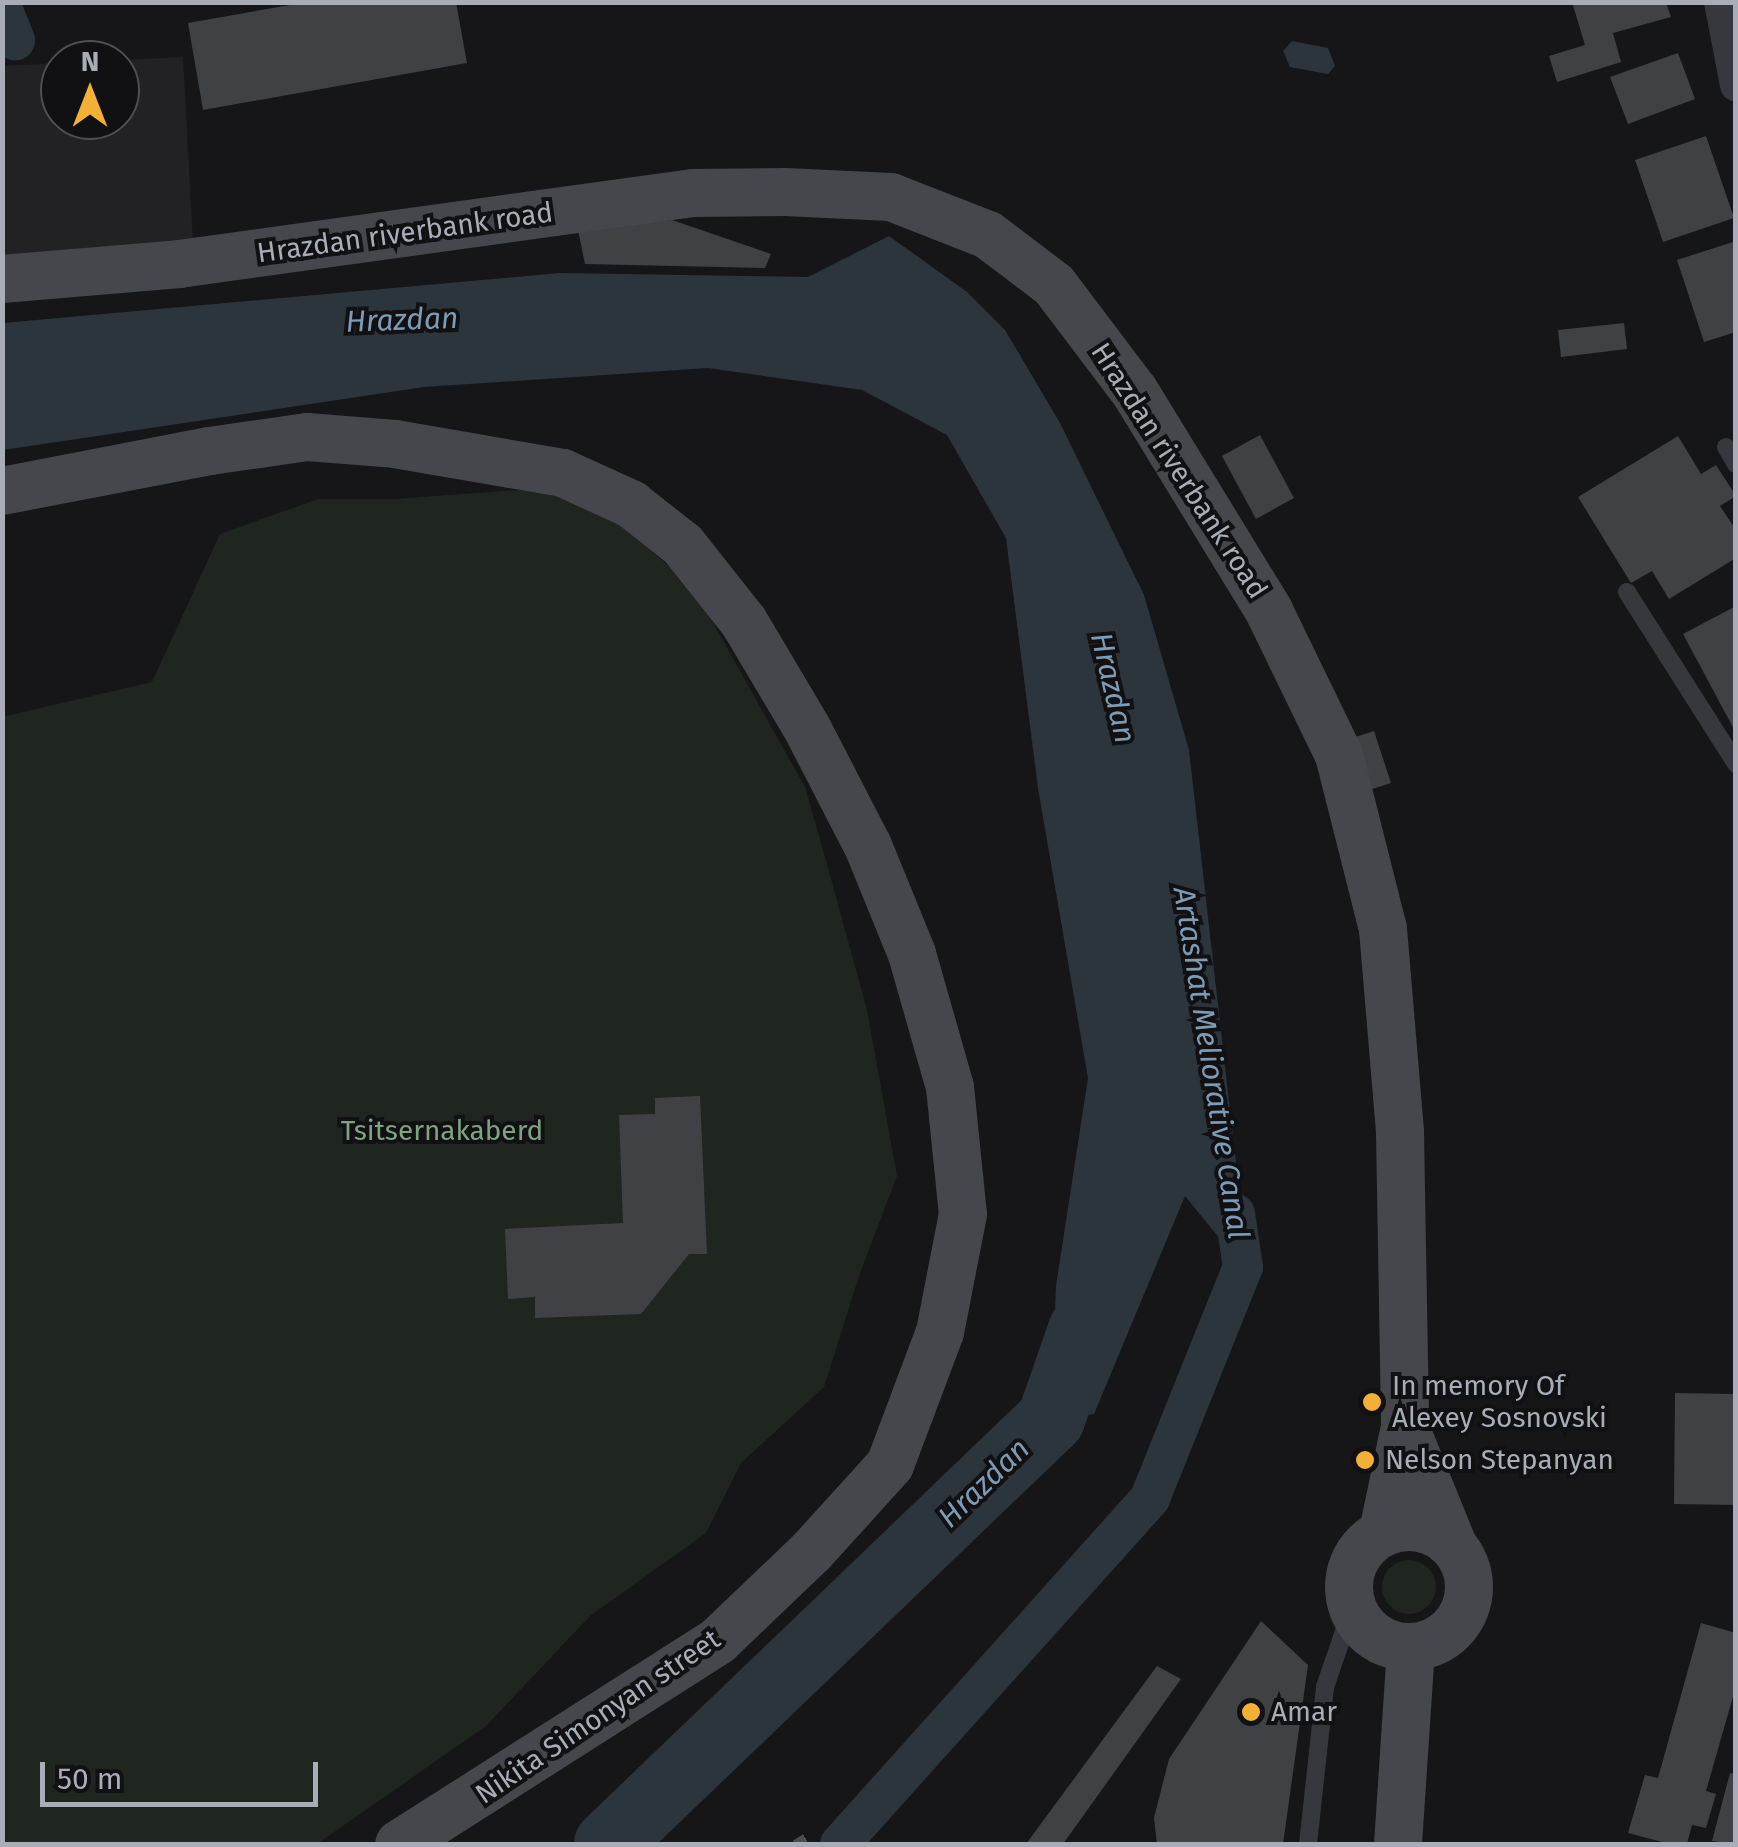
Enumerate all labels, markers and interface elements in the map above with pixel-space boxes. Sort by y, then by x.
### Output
north arrow [40,40,140,140]
text: N [81,45,99,78]
street label: Hrazdan riverbank road [255,196,555,270]
water label: Hrazdan [345,300,459,340]
street label: Hrazdan riverbank road [1084,337,1274,605]
water label: Hrazdan [1083,629,1143,747]
water label: Artashat Meliorative Canal [1165,884,1257,1242]
park label: Tsitsernakaberd [341,1114,543,1148]
place label: In memory Of Alexey Sosnovski [1392,1369,1607,1435]
marker: In memory Of Alexey Sosnovski [1361,1391,1383,1413]
water label: Hrazdan [931,1431,1037,1535]
place label: Nelson Stepanyan [1385,1443,1614,1477]
marker: Nelson Stepanyan [1354,1449,1376,1471]
street label: Nikita Simonyan street [469,1623,727,1811]
place label: Amar [1271,1695,1337,1729]
marker: Amar [1240,1701,1262,1723]
scale bar [45,1742,322,1804]
text: 50 m [57,1761,122,1797]

